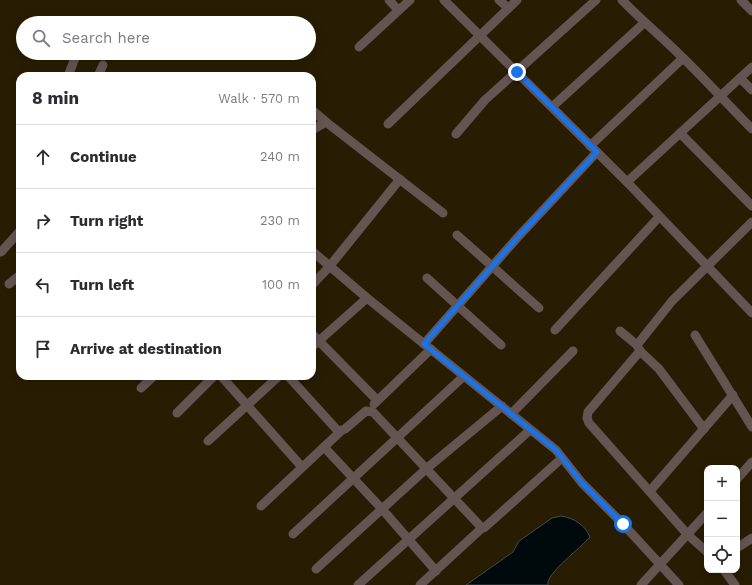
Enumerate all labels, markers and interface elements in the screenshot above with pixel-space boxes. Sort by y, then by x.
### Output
search box [16,16,316,60]
icon: search [30,27,52,49]
text: Search here [62,29,150,47]
route end [508,63,526,81]
text: 8 min [32,88,79,108]
text: Walk · 570 m [218,91,300,106]
icon: ahead [32,146,54,168]
text: Continue [70,148,137,166]
text: 240 m [260,149,300,164]
icon: right [32,210,54,232]
text: Turn right [70,212,143,230]
text: 230 m [260,213,300,228]
icon: left [32,274,54,296]
text: Turn left [70,276,134,294]
text: 100 m [262,277,300,292]
icon: arrive [32,338,54,360]
text: Arrive at destination [70,340,222,358]
map controls [704,465,740,573]
button: + [704,465,740,501]
button: − [704,501,740,537]
route start [614,515,632,533]
button: locate [704,537,740,573]

